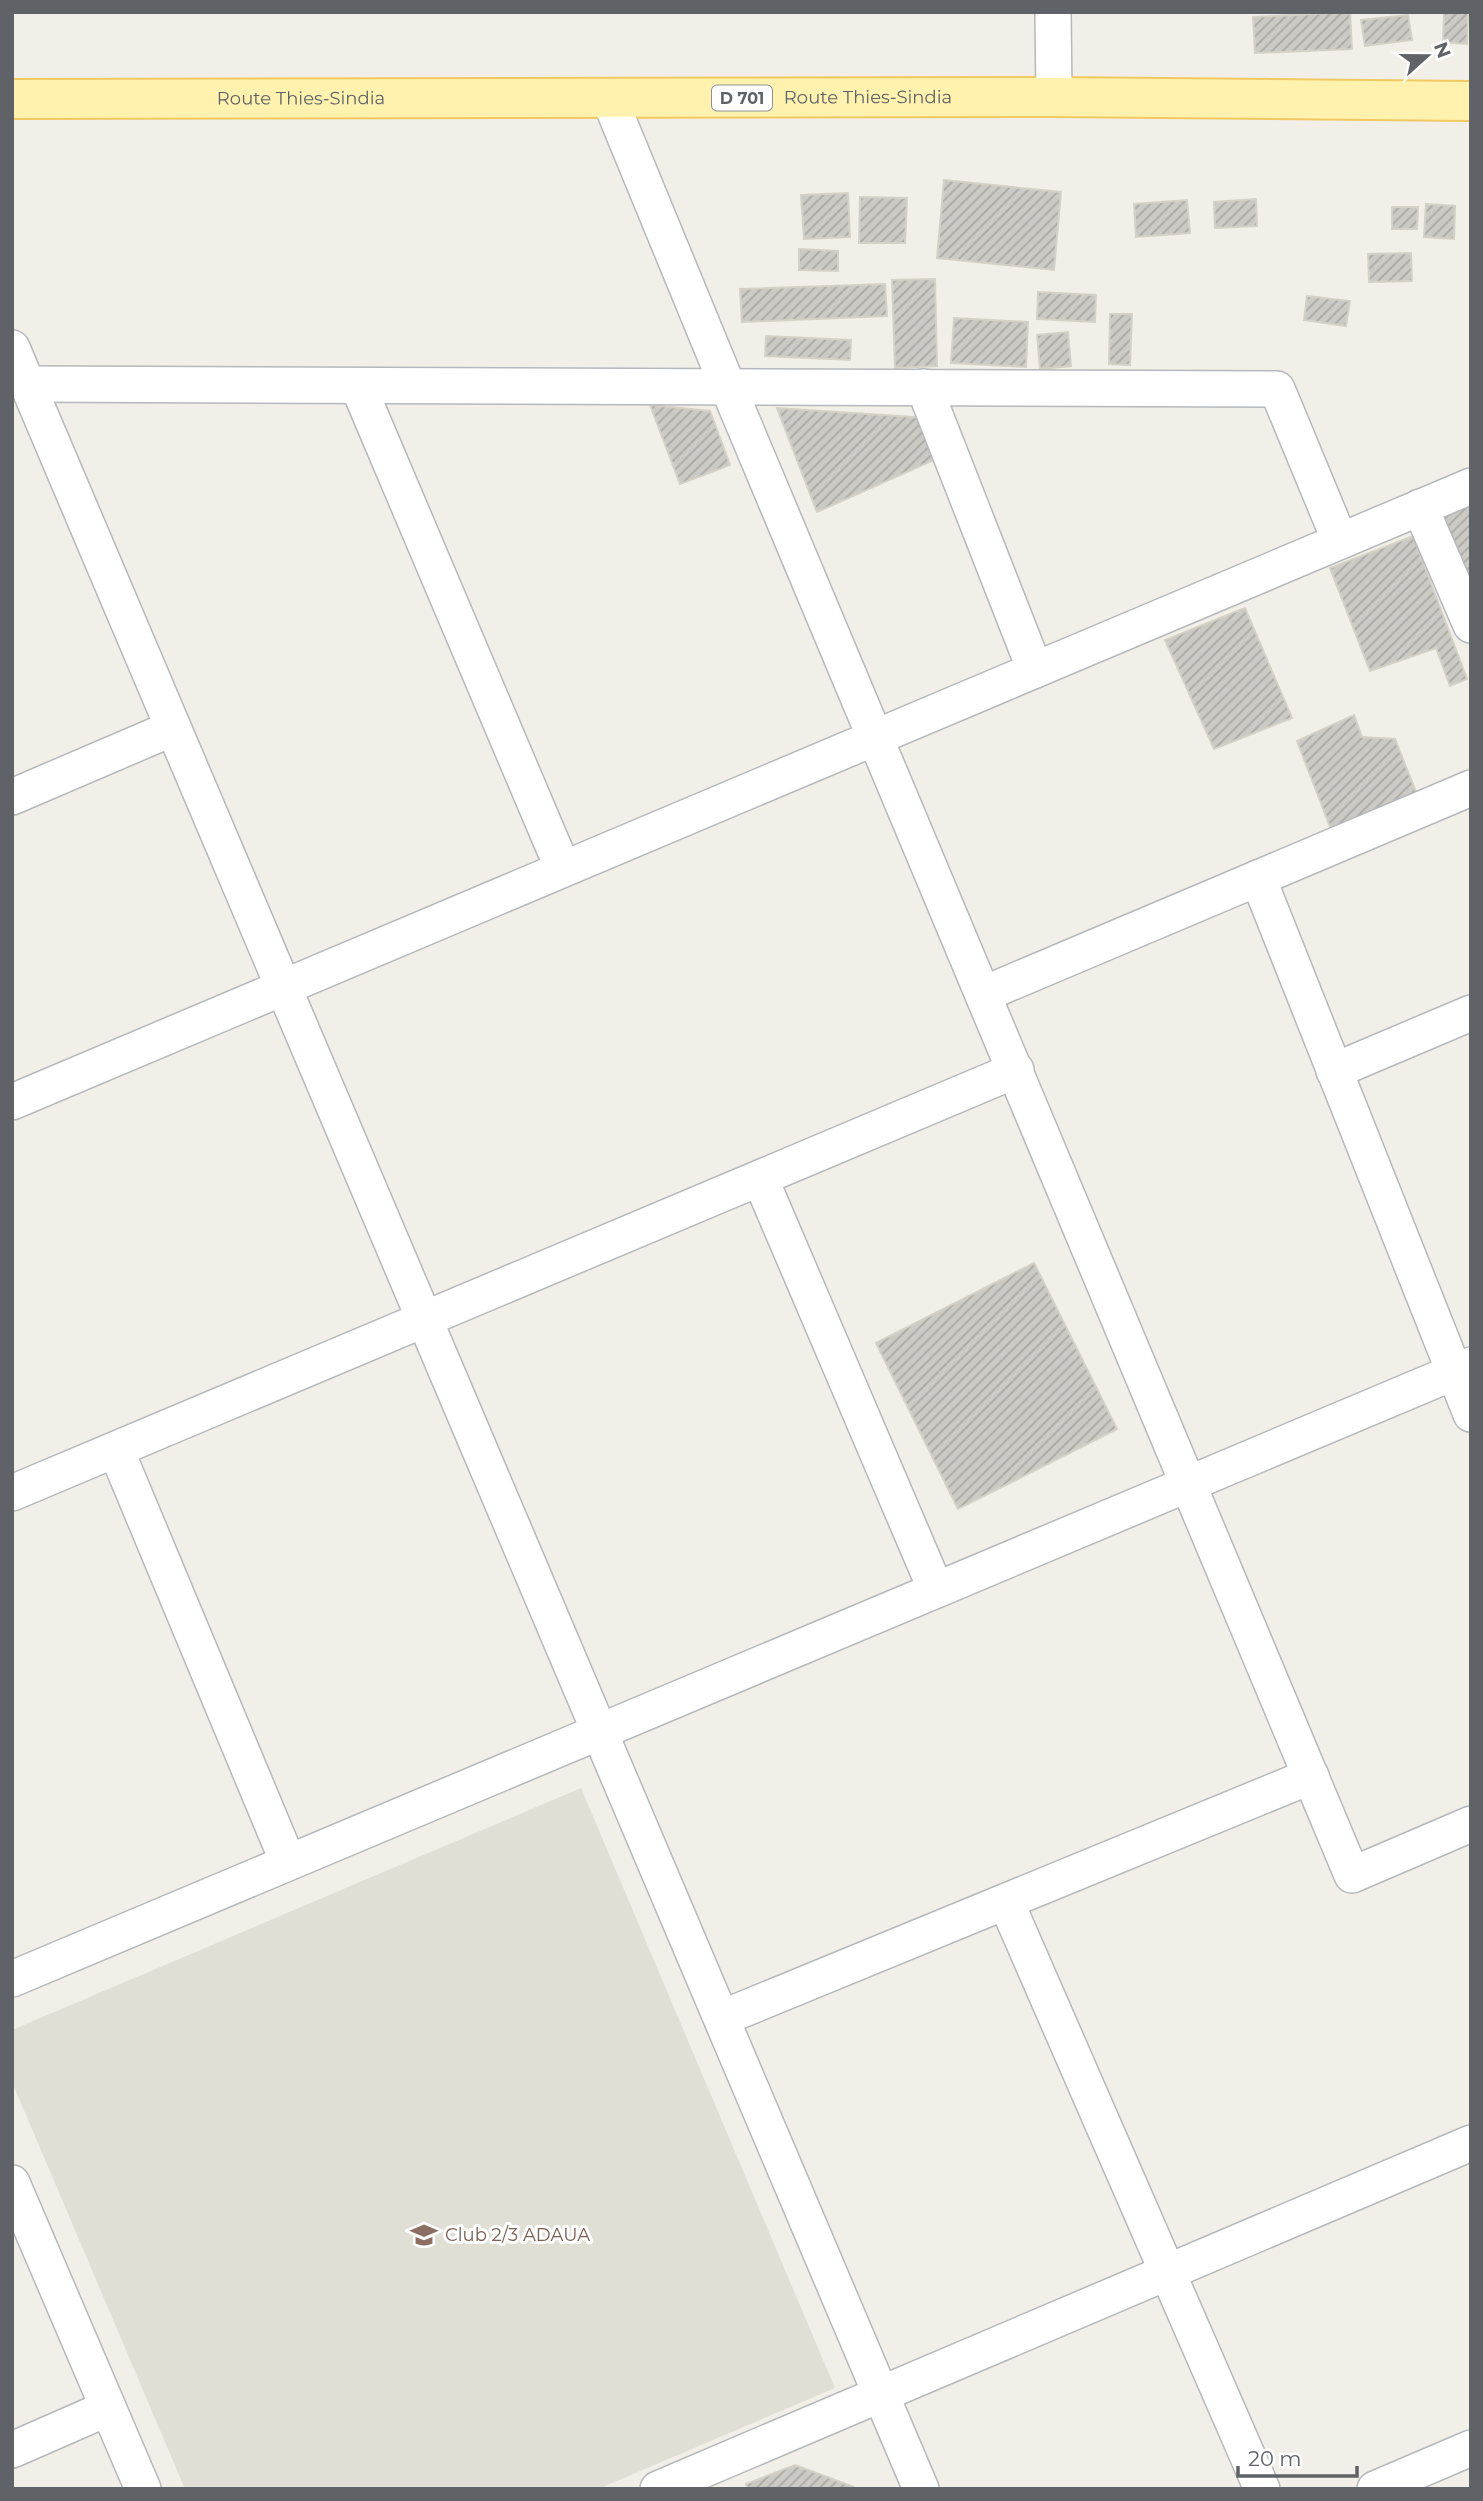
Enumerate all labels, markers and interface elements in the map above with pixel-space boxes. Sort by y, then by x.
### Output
north arrow [1392,21,1462,91]
text: N [1429,39,1456,61]
road number: D 701 [712,86,772,110]
street label: Route Thies-Sindia [784,86,952,109]
street label: Route Thies-Sindia [217,87,385,110]
school or university icon: Club 2/3 ADAUA [409,2220,439,2250]
place label: Club 2/3 ADAUA [445,2224,590,2246]
scale bar [1238,2434,1357,2478]
text: 20 m [1248,2446,1302,2471]

